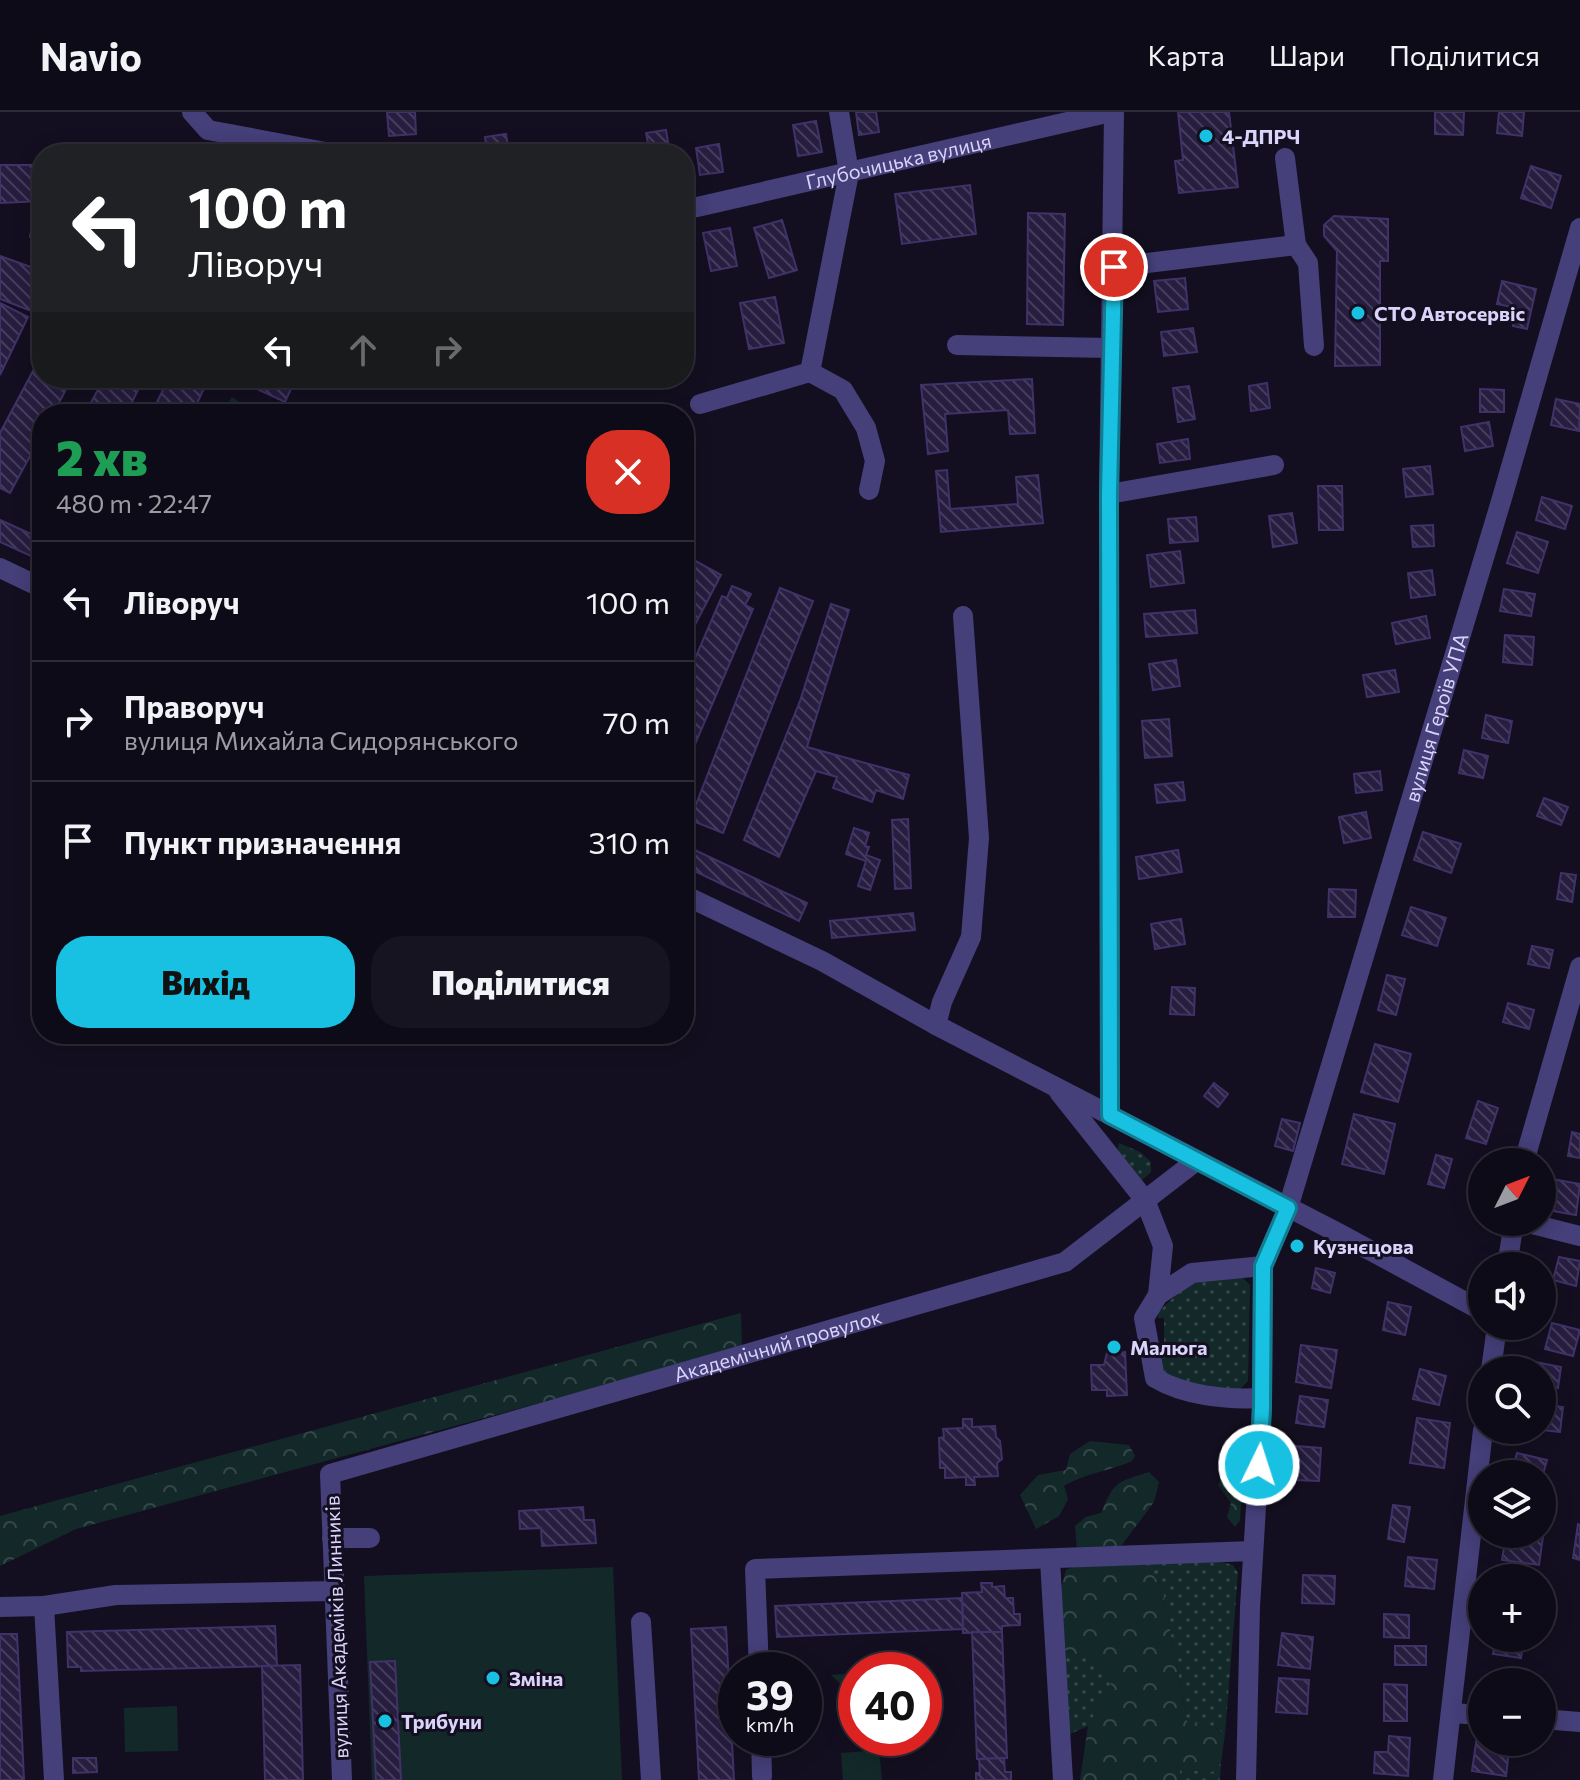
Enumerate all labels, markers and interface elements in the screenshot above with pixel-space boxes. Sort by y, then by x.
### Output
text: Navio [40,32,142,79]
text: Карта [1148,38,1225,72]
text: Шари [1269,38,1345,72]
text: Поділитися [1389,38,1540,72]
place label: 4-ДПРЧ [1222,124,1300,148]
marker: 4-ДПРЧ [1197,127,1215,145]
street label: Глубочицька вулиця [803,128,994,194]
text: 100 m [188,171,347,240]
icon: left [56,176,160,280]
pin [1080,233,1148,301]
text: Ліворуч [188,240,323,284]
icon: arrive [1092,245,1136,289]
place label: СТО Автосервіс [1374,301,1526,325]
marker: СТО Автосервіс [1349,304,1367,322]
icon: left [257,328,301,372]
icon: ahead [341,328,385,372]
icon: right [425,328,469,372]
text: 2 хв [56,427,148,486]
button: close [586,430,670,514]
text: 480 m · 22:47 [56,487,212,518]
icon: left [56,579,100,623]
text: Ліворуч [124,583,240,620]
text: 100 m [586,583,670,620]
street label: вулиця Героїв УПА [1399,630,1473,805]
text: Праворуч [124,687,264,724]
icon: right [56,699,100,743]
text: 70 m [603,703,670,740]
text: вулиця Михайла Сидорянського [124,724,518,755]
icon: arrive [56,819,100,863]
text: Пункт призначення [124,823,401,860]
text: 310 m [589,823,670,860]
button: Вихід [56,936,355,1028]
button: Поділитися [371,936,670,1028]
north arrow [1468,1148,1556,1236]
map controls [1468,1148,1556,1756]
place label: Кузнєцова [1313,1234,1414,1258]
marker: Кузнєцова [1288,1237,1306,1255]
button: sound [1468,1252,1556,1340]
street label: Академічний провулок [671,1304,884,1386]
place label: Малюга [1130,1335,1208,1359]
marker: Малюга [1105,1338,1123,1356]
button: search [1468,1356,1556,1444]
position arrow [1217,1423,1301,1507]
button: layers [1468,1460,1556,1548]
street label: вулиця Академіків Линників [319,1495,353,1759]
button: + [1468,1564,1556,1652]
speed limit sign: 40 [838,1652,942,1756]
place label: Зміна [509,1666,563,1690]
button: − [1468,1668,1556,1756]
marker: Зміна [484,1669,502,1687]
text: 39 [746,1669,794,1718]
place label: Трибуни [401,1709,482,1733]
marker: Трибуни [376,1712,394,1730]
text: km/h [746,1712,794,1736]

